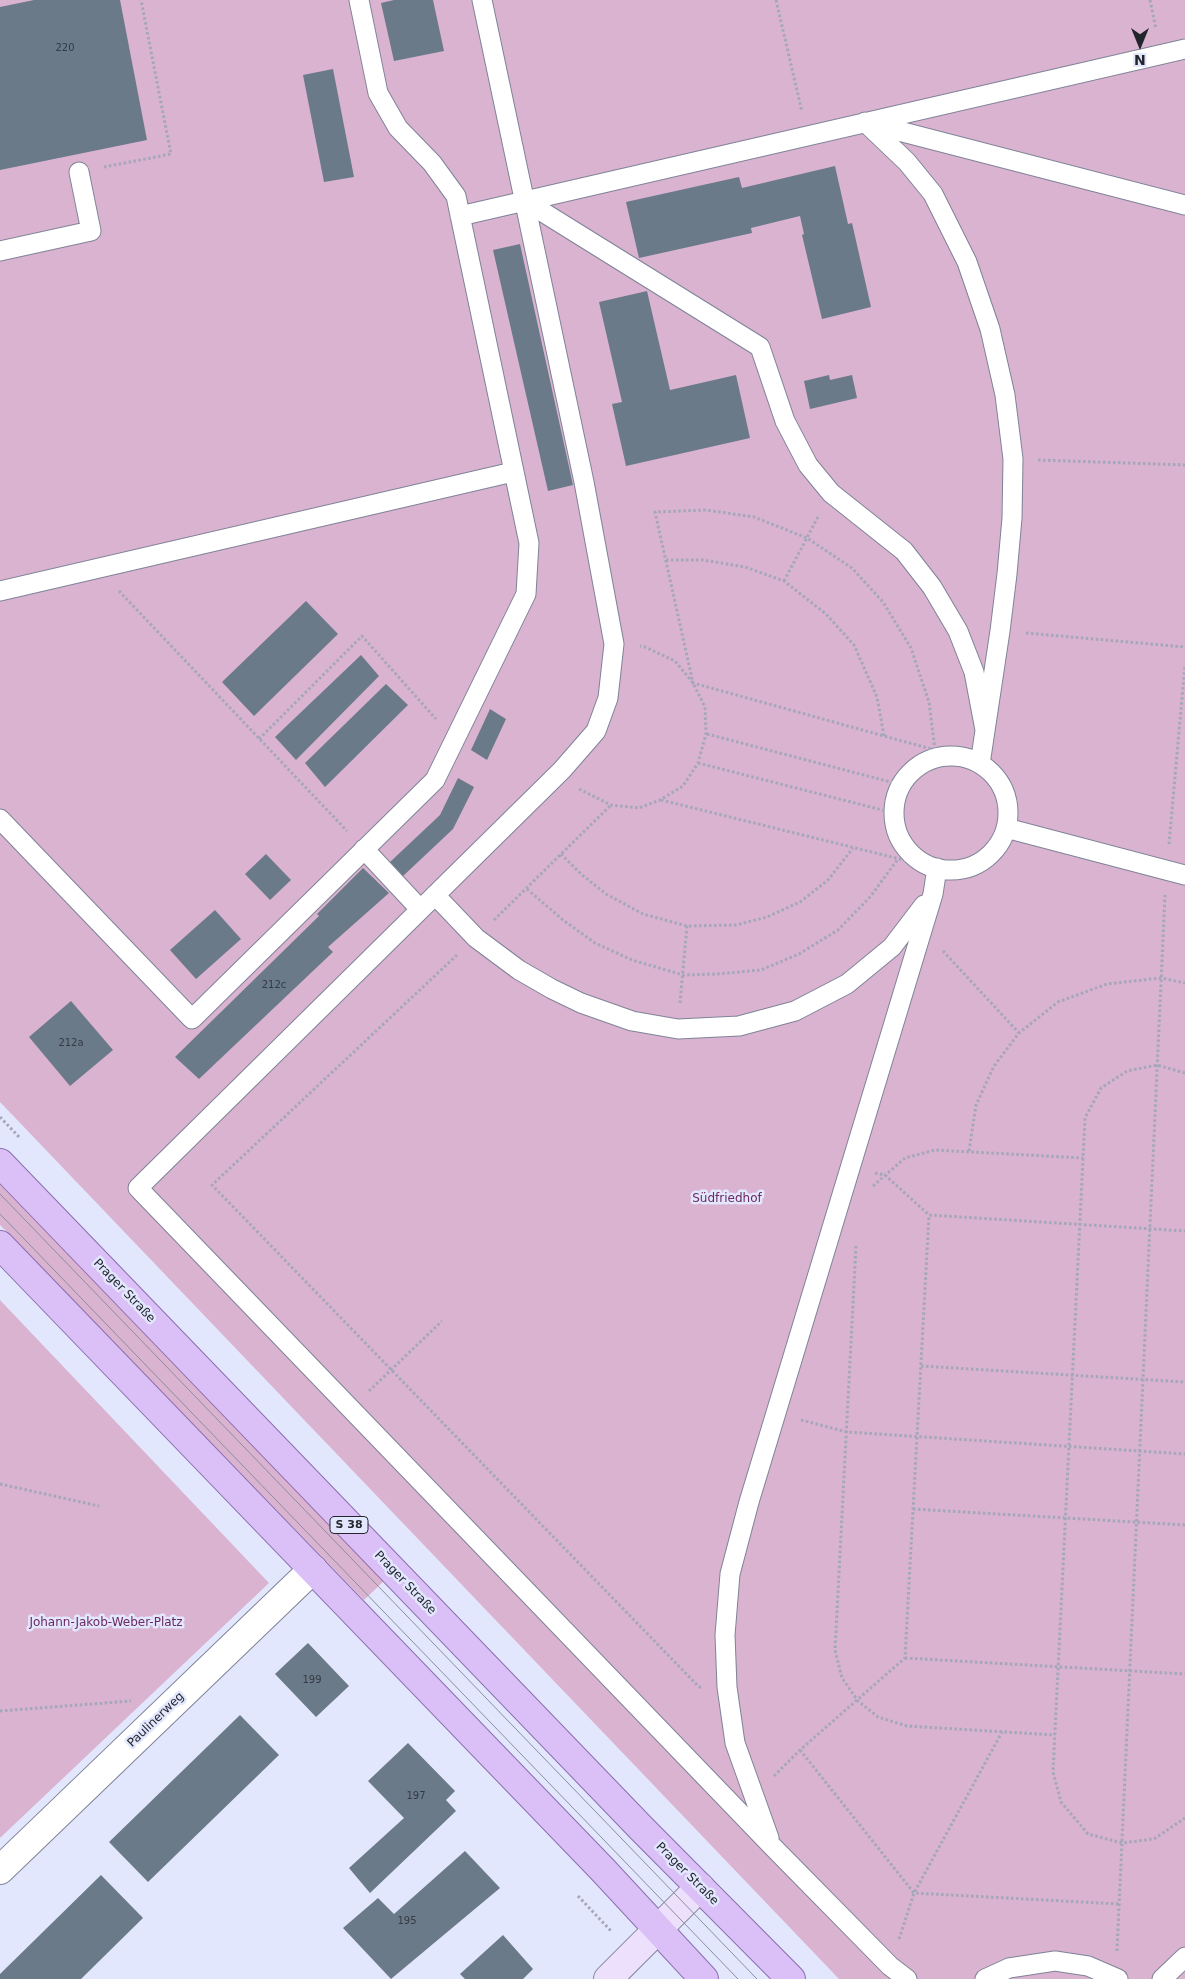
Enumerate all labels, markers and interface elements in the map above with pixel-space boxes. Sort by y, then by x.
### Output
north arrow [1115,20,1165,70]
house number: 220 [55,42,75,54]
text: N [1134,52,1146,68]
house number: 212c [262,979,286,991]
house number: 212a [58,1037,84,1049]
park label: Südfriedhof [692,1192,762,1206]
street label: Prager Straße [90,1256,158,1326]
road number: S 38 [330,1516,368,1534]
street label: Prager Straße [371,1548,439,1618]
park label: Johann-Jakob-Weber-Platz [29,1616,183,1630]
house number: 199 [302,1674,322,1686]
street label: Paulinerweg [125,1689,187,1751]
house number: 197 [406,1790,426,1802]
street label: Prager Straße [653,1840,721,1908]
house number: 195 [397,1915,417,1927]

